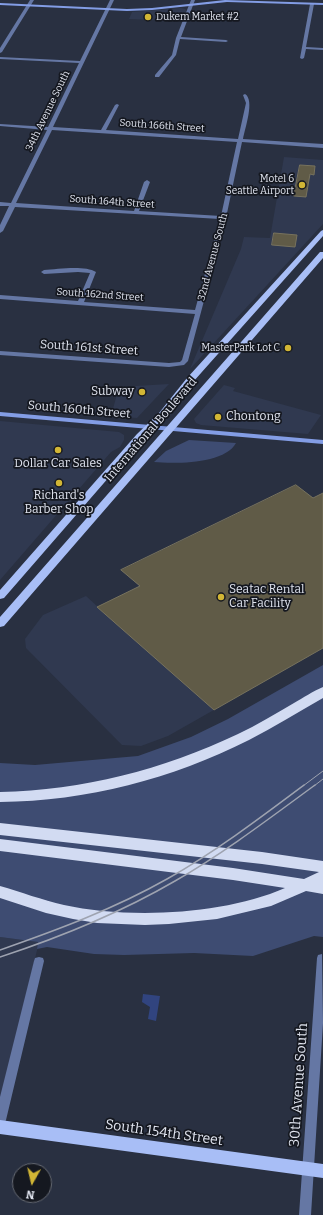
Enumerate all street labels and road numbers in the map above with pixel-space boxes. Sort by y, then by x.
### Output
street label: 34th Avenue South [23,69,73,153]
street label: South 166th Street [119,117,205,135]
street label: South 164th Street [69,193,155,211]
street label: 32nd Avenue South [196,212,230,302]
street label: South 162nd Street [56,286,144,304]
street label: South 161st Street [39,337,139,359]
street label: International Boulevard [102,375,200,485]
street label: South 160th Street [27,398,131,422]
street label: 30th Avenue South [286,1023,312,1147]
street label: South 154th Street [104,1116,224,1150]

